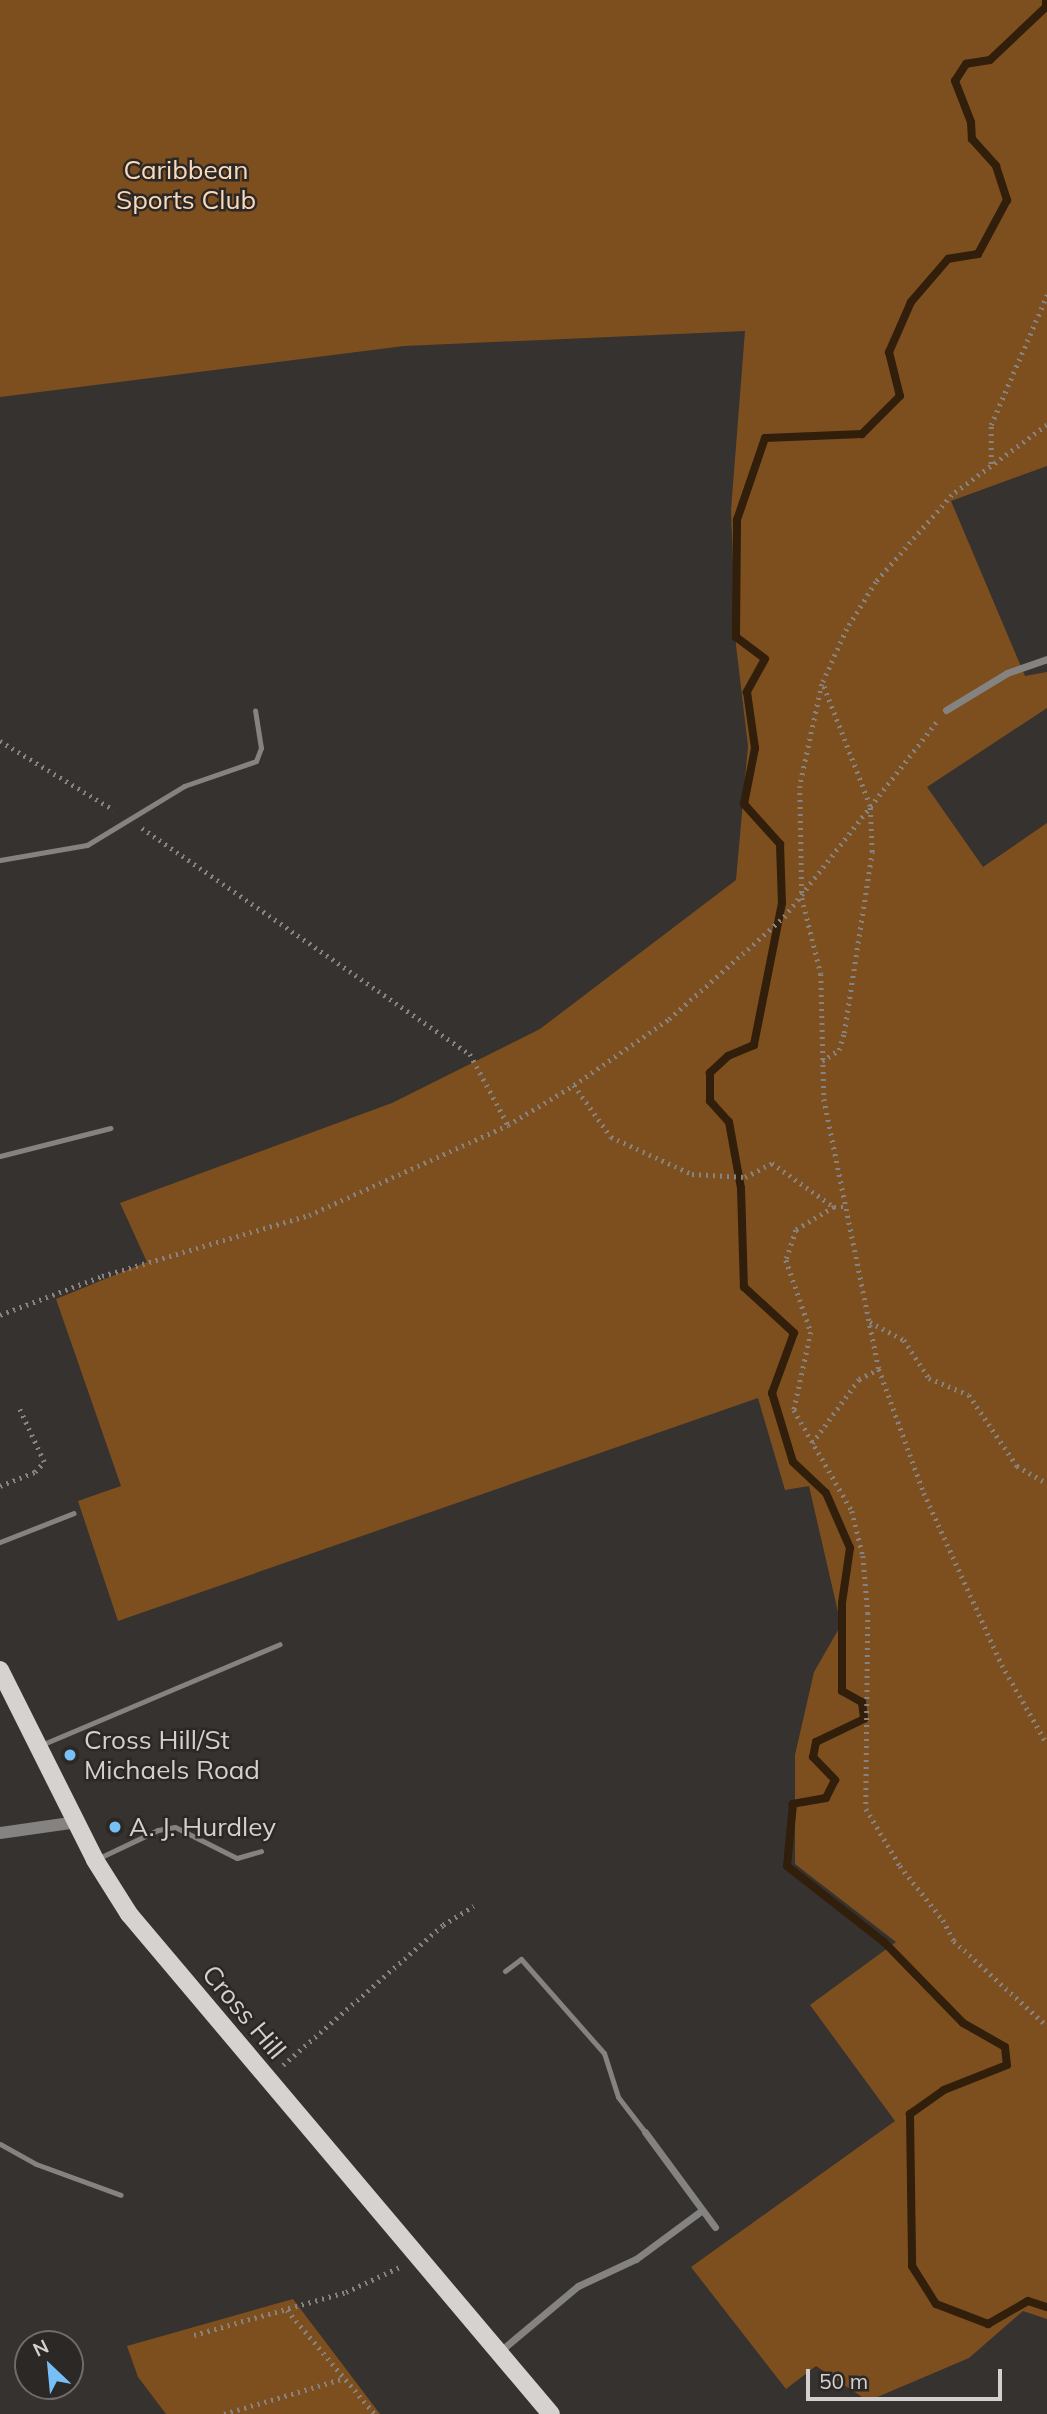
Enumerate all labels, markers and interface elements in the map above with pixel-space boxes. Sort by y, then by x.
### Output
park label: Caribbean Sports Club [116,154,256,216]
place label: Cross Hill/St Michaels Road [84,1724,260,1786]
marker: Cross Hill/St Michaels Road [62,1747,78,1763]
place label: A. J. Hurdley [129,1811,276,1843]
marker: A. J. Hurdley [107,1819,123,1835]
street label: Cross Hill [196,1959,292,2065]
north arrow [14,2330,84,2400]
text: N [29,2334,52,2362]
scale bar [809,2354,1005,2398]
text: 50 m [819,2368,868,2394]

